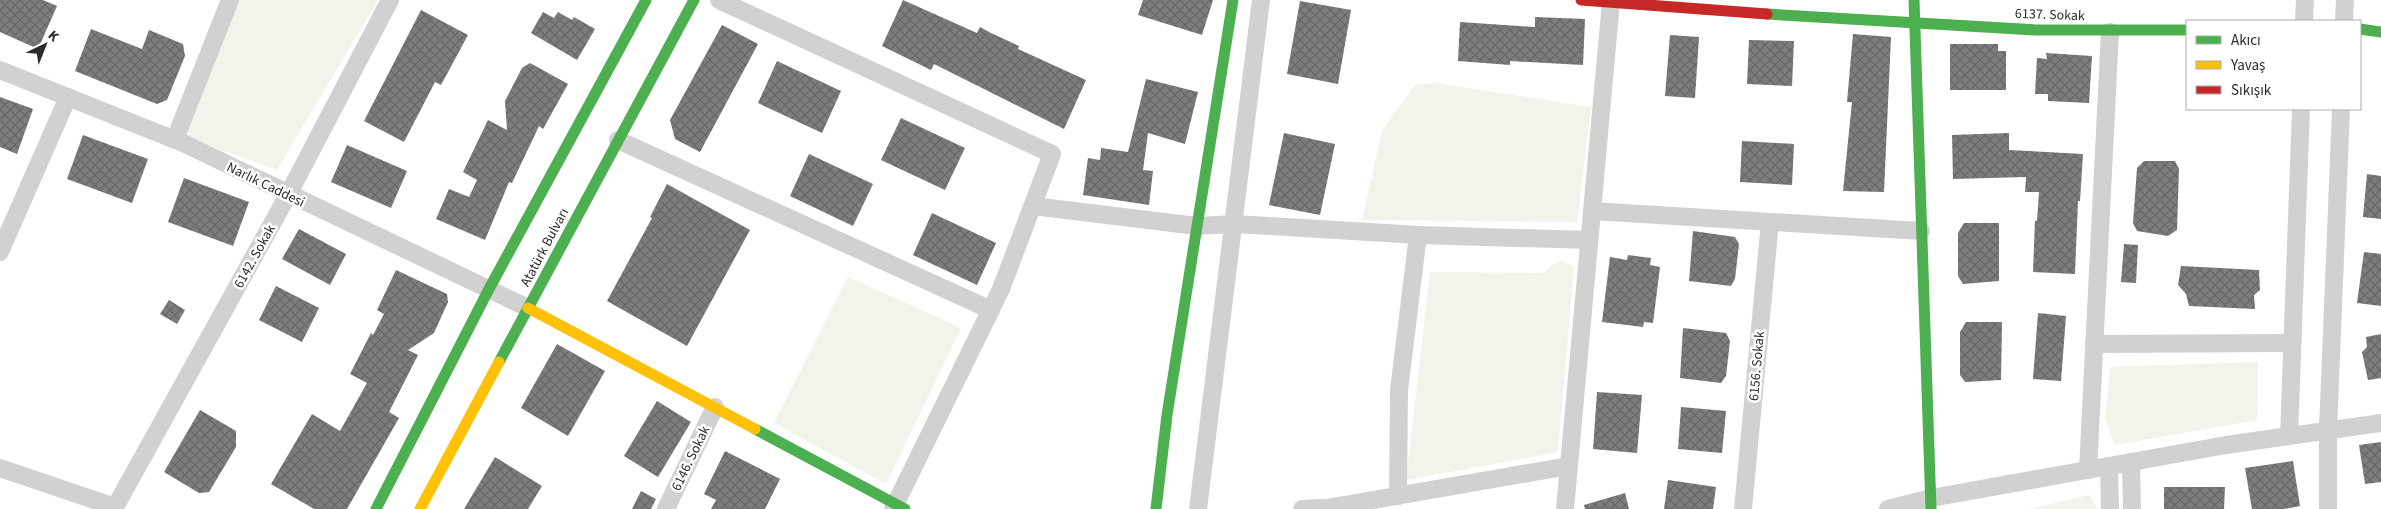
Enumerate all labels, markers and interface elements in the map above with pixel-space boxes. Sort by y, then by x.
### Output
street label: 6137. Sokak [2015,4,2085,26]
north arrow [20,20,70,70]
legend [2186,20,2361,110]
text: K [43,26,63,47]
text: Akıcı [2231,30,2261,51]
text: Yavaş [2230,55,2265,76]
text: Sıkışık [2231,80,2272,101]
street label: Narlık Caddesi [223,157,308,212]
street label: Atatürk Bulvarı [516,204,574,290]
street label: 6142. Sokak [229,221,281,292]
street label: 6156. Sokak [1744,330,1770,402]
street label: 6146. Sokak [667,423,715,494]

